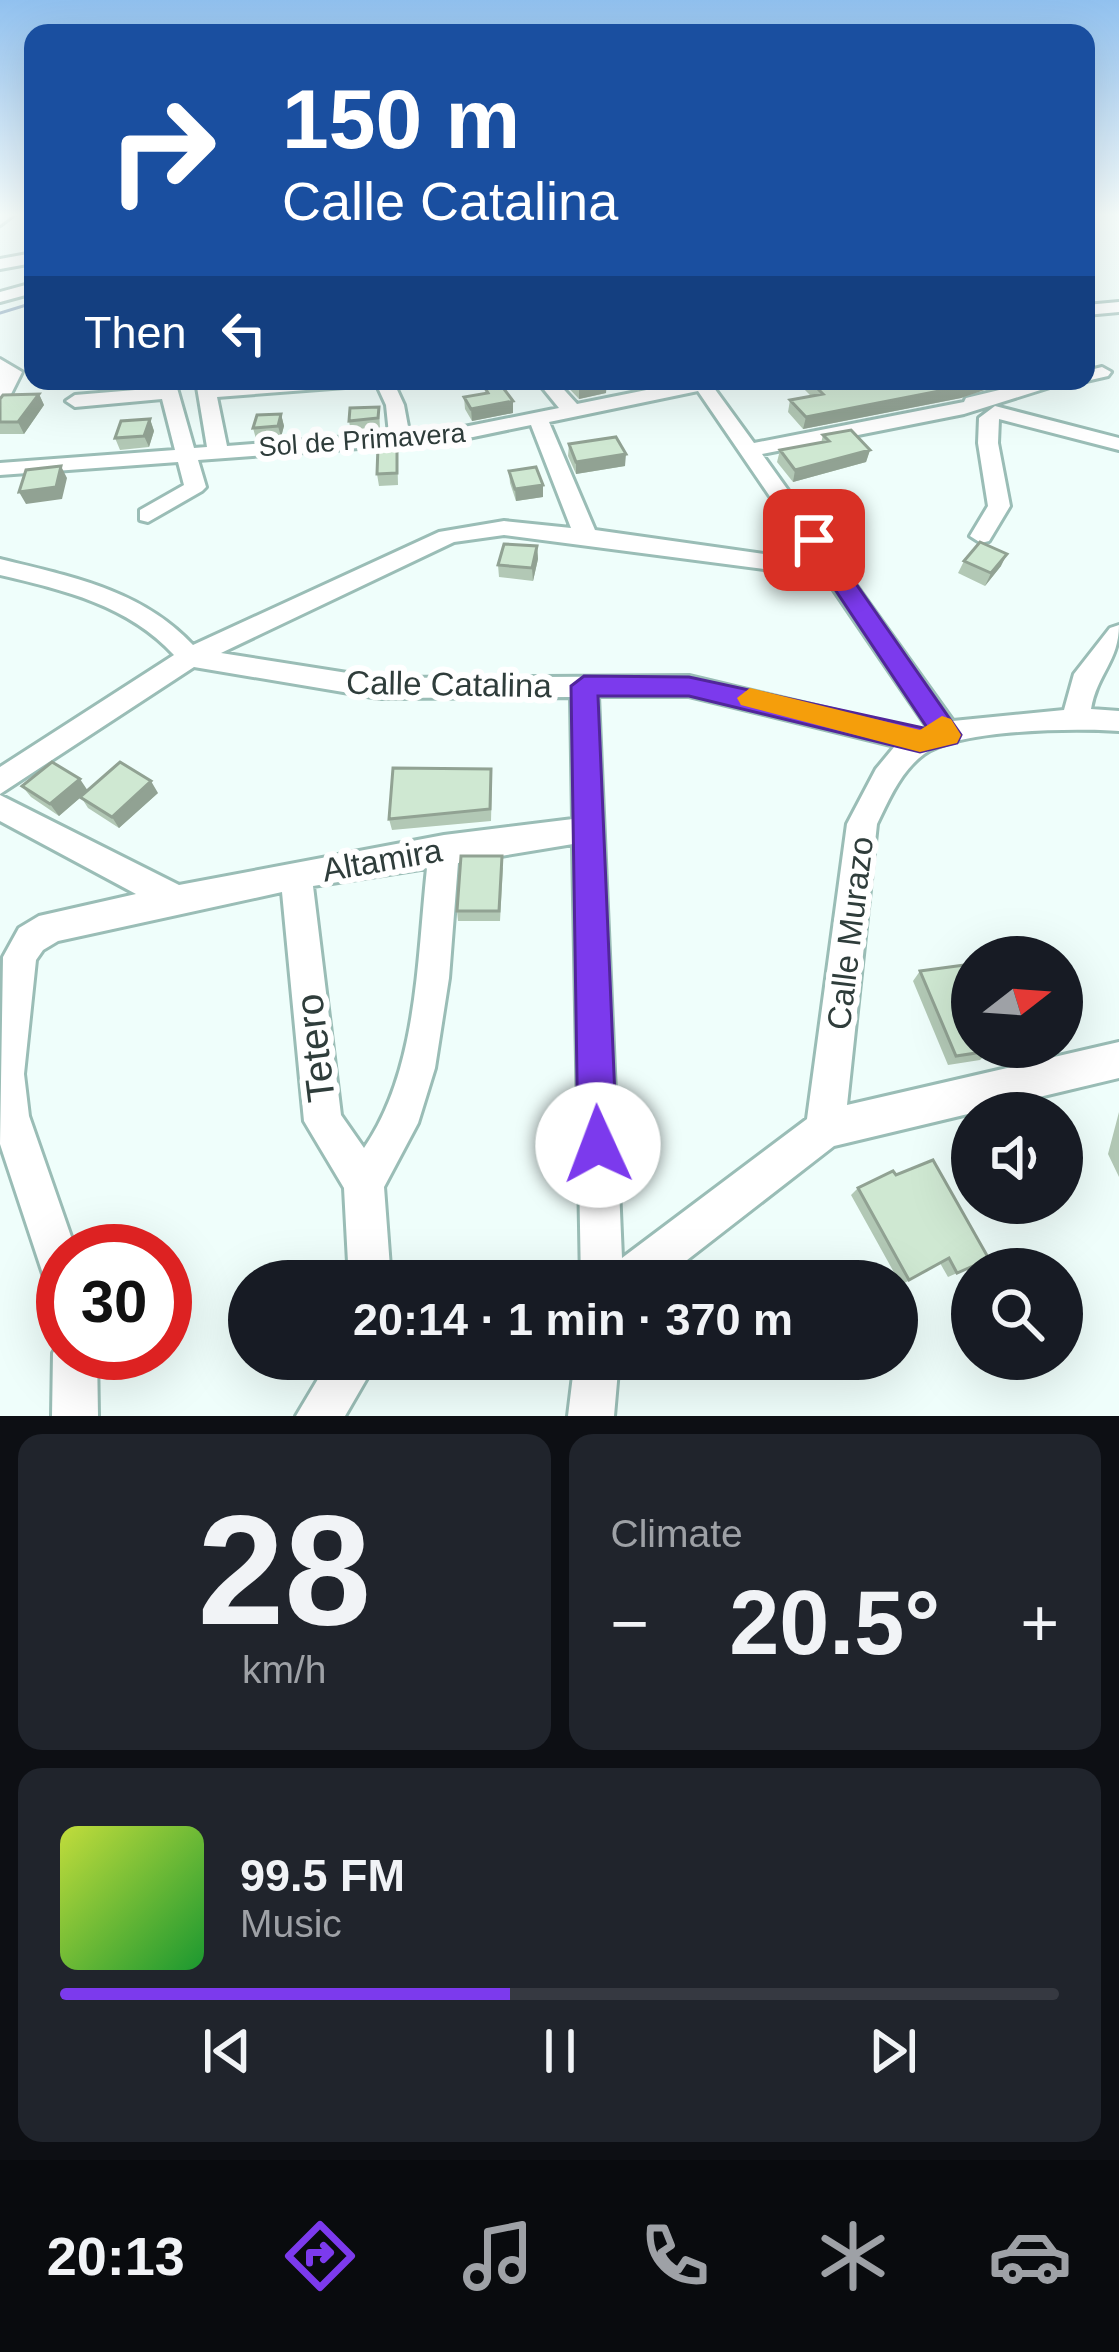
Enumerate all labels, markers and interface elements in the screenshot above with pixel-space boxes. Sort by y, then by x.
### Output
icon: right [84,72,240,228]
text: 150 m [282,72,520,166]
text: Calle Catalina [282,171,618,231]
icon: left [211,300,277,366]
text: Then [84,307,187,358]
street label: Sol de Primavera [258,418,467,462]
pin [763,489,865,591]
icon: arrive [781,507,847,573]
street label: Calle Catalina [346,664,553,704]
street label: Altamira [319,831,445,889]
street label: Calle Murazo [820,834,880,1032]
north arrow [951,936,1083,1068]
map controls [951,936,1083,1380]
street label: Tetero [287,992,343,1104]
position arrow [535,1082,661,1208]
button: sound [951,1092,1083,1224]
speed limit sign: 30 [36,1224,192,1380]
button: search [951,1248,1083,1380]
text: 20:14 · 1 min · 370 m [353,1294,793,1345]
text: 28 [197,1483,371,1657]
text: Climate [611,1512,743,1555]
text: 20.5° [729,1573,940,1673]
text: − [611,1586,649,1660]
text: + [1020,1586,1059,1660]
text: km/h [242,1648,327,1691]
text: 99.5 FM [240,1850,405,1901]
text: Music [240,1902,342,1945]
icon: previous [194,2018,260,2084]
icon: pause [527,2018,593,2084]
icon: next [860,2018,926,2084]
icon: directions [278,2214,362,2298]
icon: music [456,2214,540,2298]
icon: phone [633,2214,717,2298]
icon: climate [811,2214,895,2298]
icon: car [988,2214,1072,2298]
text: 20:13 [47,2226,185,2286]

